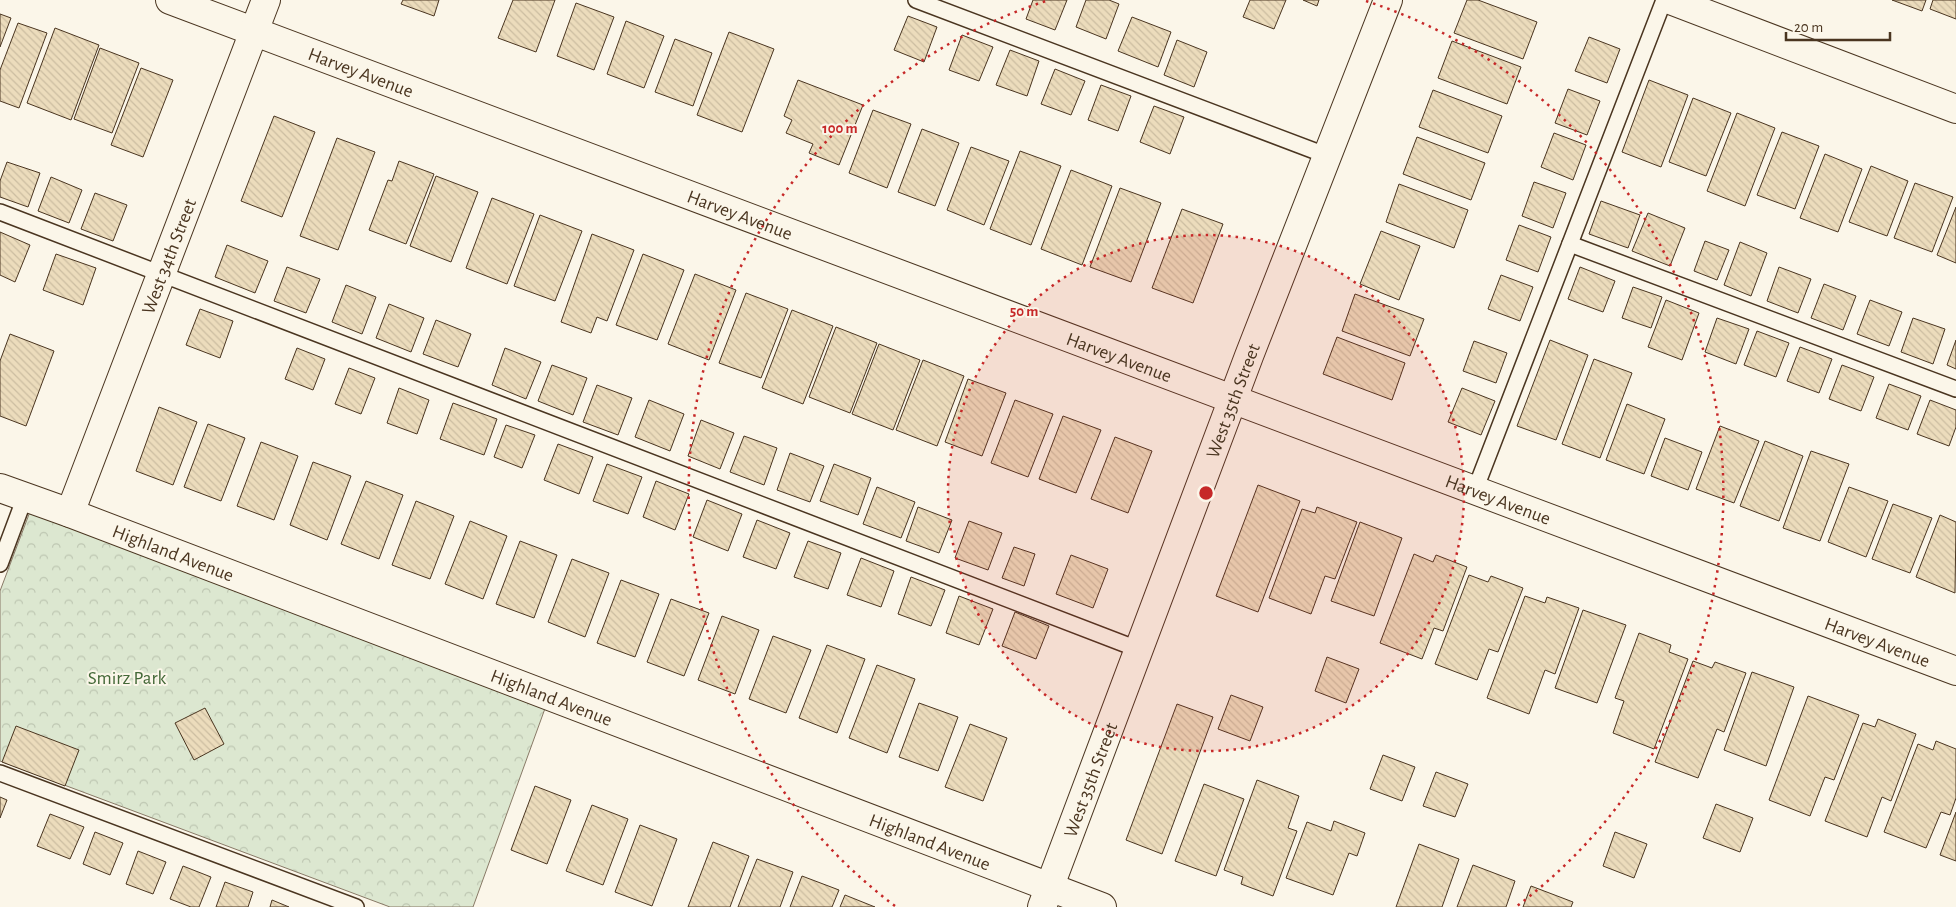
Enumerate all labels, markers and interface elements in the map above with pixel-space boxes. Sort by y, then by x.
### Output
scale bar [1786,10,1890,42]
text: 20 m [1794,20,1823,35]
street label: Harvey Avenue [305,45,416,102]
text: 100 m [822,121,858,136]
street label: Harvey Avenue [684,187,795,244]
street label: West 34th Street [139,196,200,317]
text: 50 m [1010,304,1038,319]
street label: Harvey Avenue [1063,330,1174,386]
street label: West 35th Street [1204,341,1264,461]
street label: Harvey Avenue [1443,472,1553,529]
centre of rings [1197,484,1215,502]
street label: Highland Avenue [110,522,236,586]
street label: Harvey Avenue [1822,615,1932,671]
street label: Highland Avenue [488,667,615,730]
park label: Smirz Park [88,669,167,688]
street label: West 35th Street [1061,720,1121,840]
street label: Highland Avenue [866,811,993,875]

